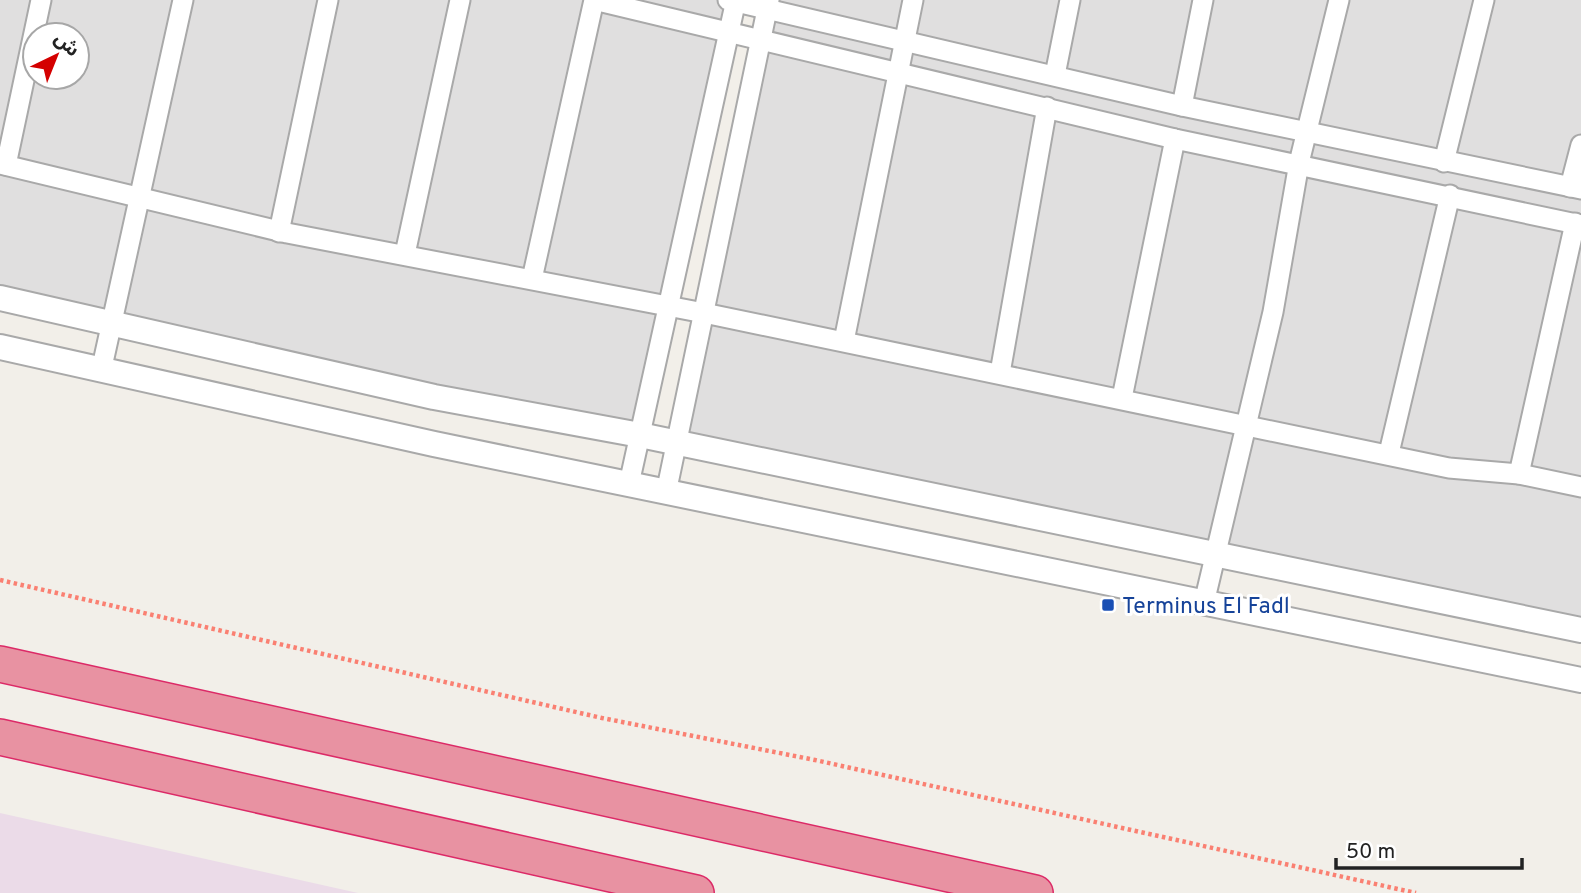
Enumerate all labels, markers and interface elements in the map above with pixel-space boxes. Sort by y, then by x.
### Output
north arrow [21,21,91,91]
text: ش [49,27,84,63]
place label: Terminus El Fadl [1122,593,1290,622]
marker: Terminus El Fadl [1100,597,1116,613]
scale bar [1336,826,1522,870]
text: 50 m [1346,839,1395,866]

